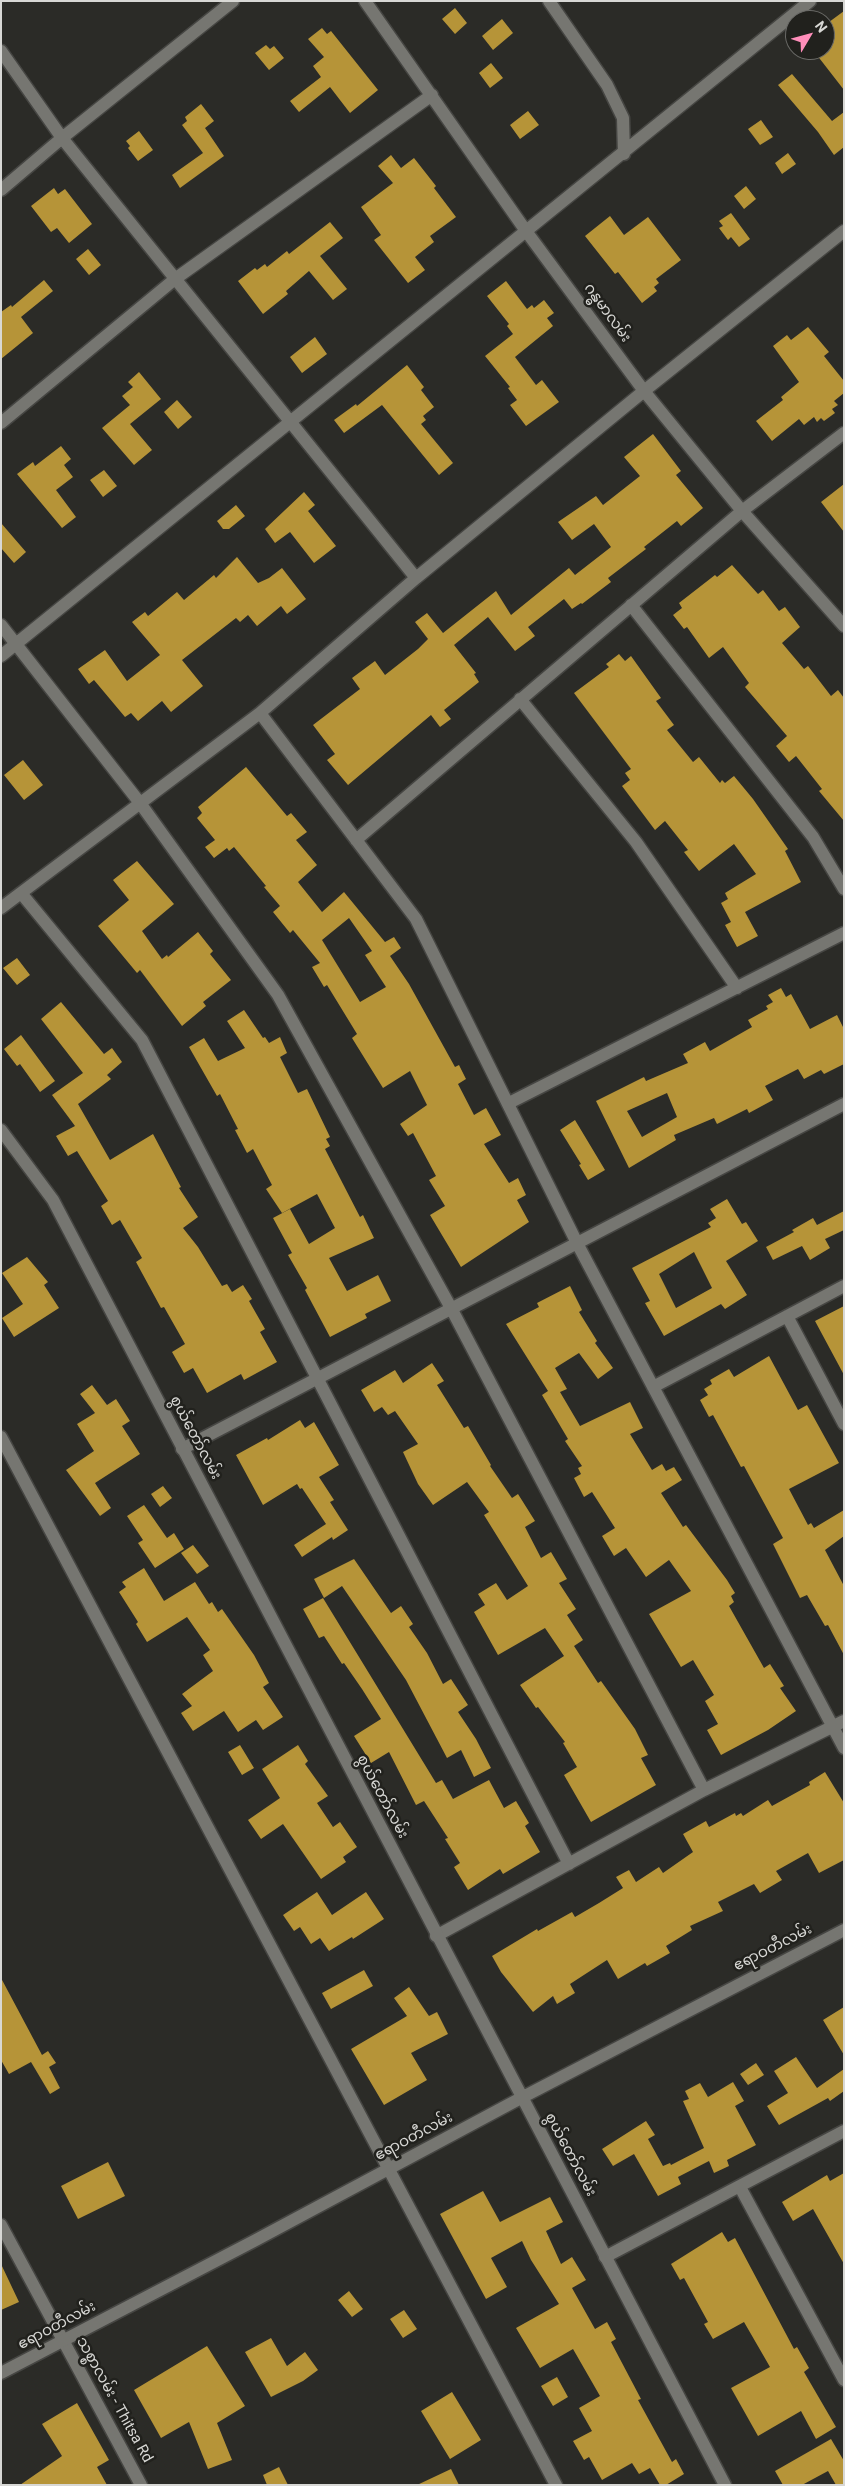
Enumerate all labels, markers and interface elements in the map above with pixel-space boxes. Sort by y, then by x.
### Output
north arrow [785,10,835,60]
text: N [812,18,831,35]
street label: ဂန္ဓမာလမ်း [580,280,634,346]
street label: စွယ်တော်လမ်း [165,1393,225,1483]
street label: စွယ်တော်လမ်း [352,1752,412,1842]
street label: ဧရာဝတီလမ်း [731,1921,815,1975]
street label: ဧရာဝတီလမ်း [372,2109,456,2165]
street label: စွယ်တော်လမ်း [540,2110,600,2200]
street label: ဧရာဝတီလမ်း [15,2298,99,2354]
street label: သစ္စာလမ်း - Thitsa Rd [72,2334,156,2466]

